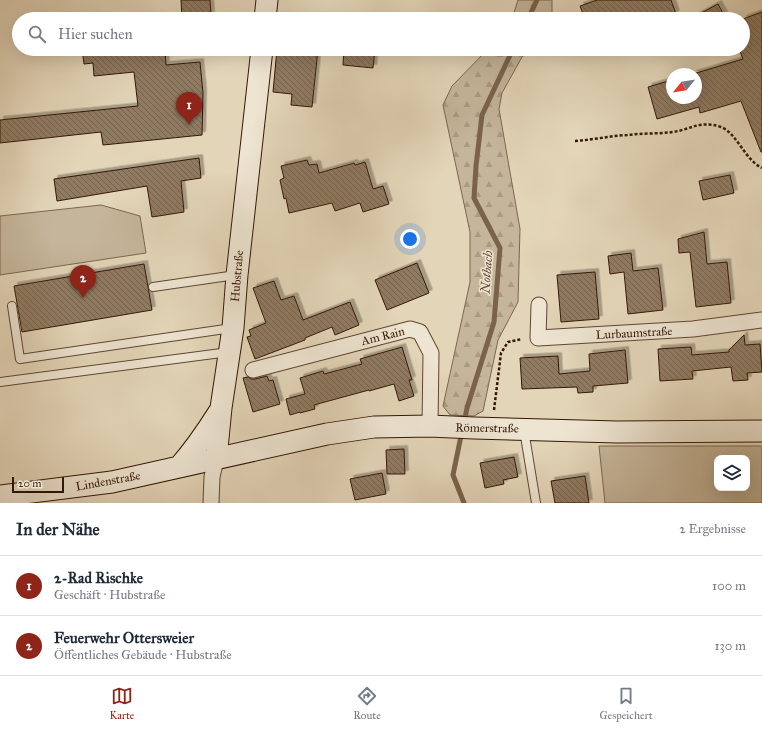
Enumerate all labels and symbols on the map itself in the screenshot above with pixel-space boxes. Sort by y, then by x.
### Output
north arrow [666,68,702,104]
pin: 1 [176,92,202,125]
your location [400,229,420,249]
water label: Notbach [477,249,497,295]
street label: Hubstraße [228,250,246,302]
pin: 2 [70,265,96,298]
street label: Am Rain [359,324,407,348]
street label: Lurbaumstraße [595,324,673,342]
street label: Römerstraße [455,420,519,436]
street label: Lindenstraße [74,468,142,494]
scale bar [12,475,64,494]

